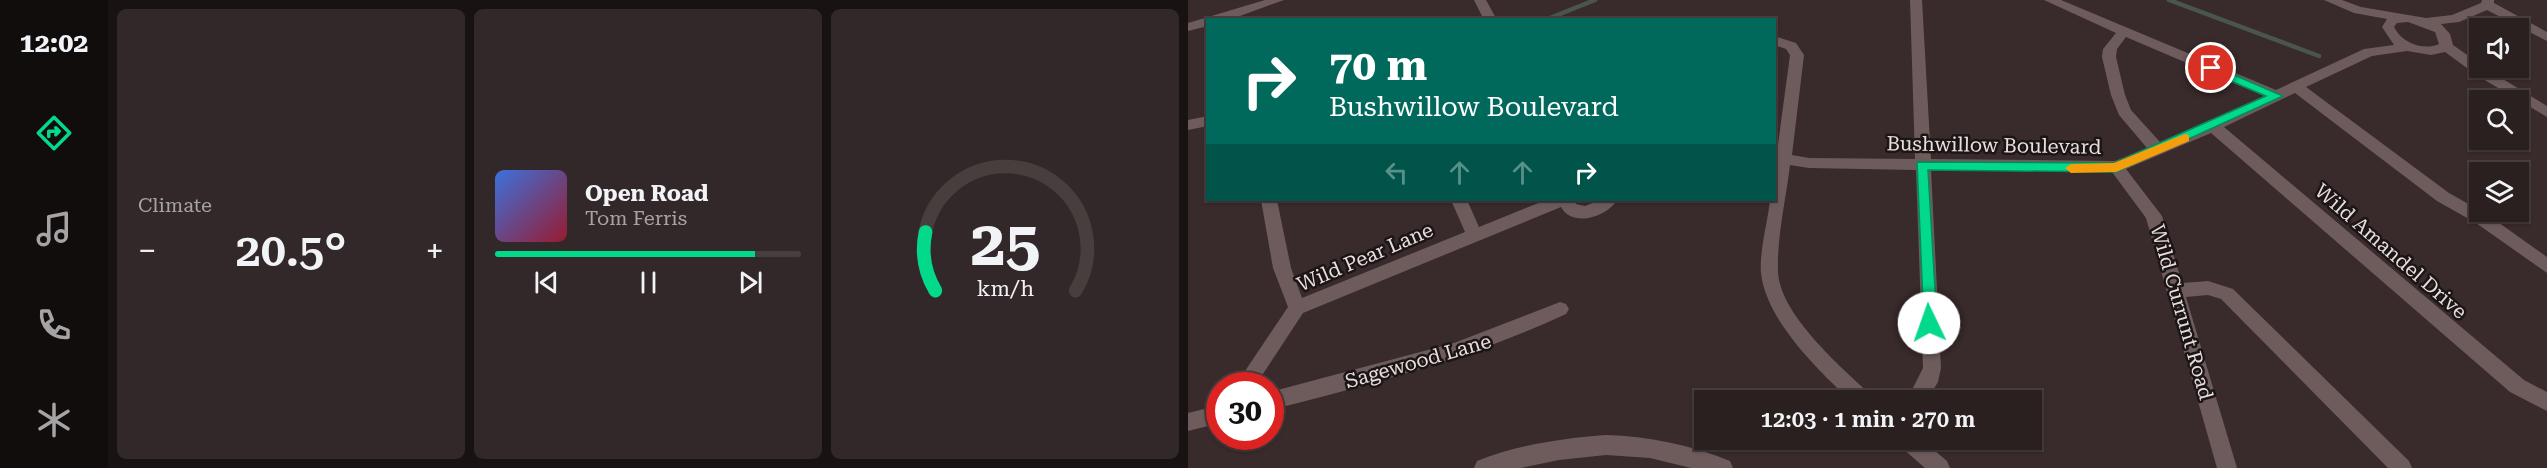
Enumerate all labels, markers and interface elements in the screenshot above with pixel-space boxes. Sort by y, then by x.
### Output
map controls [2469,18,2529,222]
button: sound [2469,18,2529,78]
text: 12:02 [20,27,88,59]
text: 70 m [1329,41,1427,90]
icon: right [1230,42,1308,120]
pin [2185,42,2236,93]
icon: arrive [2194,51,2227,84]
button: search [2469,90,2529,150]
text: Bushwillow Boulevard [1329,91,1619,123]
icon: directions [33,112,75,154]
street label: Bushwillow Boulevard [1886,131,2102,159]
icon: left [1380,156,1413,189]
icon: ahead [1443,156,1476,189]
icon: ahead [1506,156,1539,189]
icon: right [1569,156,1602,189]
button: layers [2469,162,2529,222]
street label: Wild Amandel Drive [2310,178,2472,324]
text: Open Road [585,181,708,206]
text: Climate [138,193,212,217]
text: Tom Ferris [585,206,687,230]
text: 25 [970,207,1040,280]
icon: music [33,208,75,250]
street label: Wild Pear Lane [1293,218,1437,296]
street label: Wild Currunt Road [2146,222,2219,403]
text: 20.5° [235,224,347,277]
text: − [138,231,156,270]
text: + [426,231,444,270]
icon: previous [530,266,563,299]
icon: pause [632,266,665,299]
icon: next [734,266,767,299]
text: km/h [976,276,1034,301]
position arrow [1897,291,1961,355]
icon: phone [33,304,75,346]
street label: Sagewood Lane [1342,329,1494,393]
speed limit sign: 30 [1206,372,1284,450]
icon: climate [33,399,75,441]
text: 12:03 · 1 min · 270 m [1761,407,1975,432]

